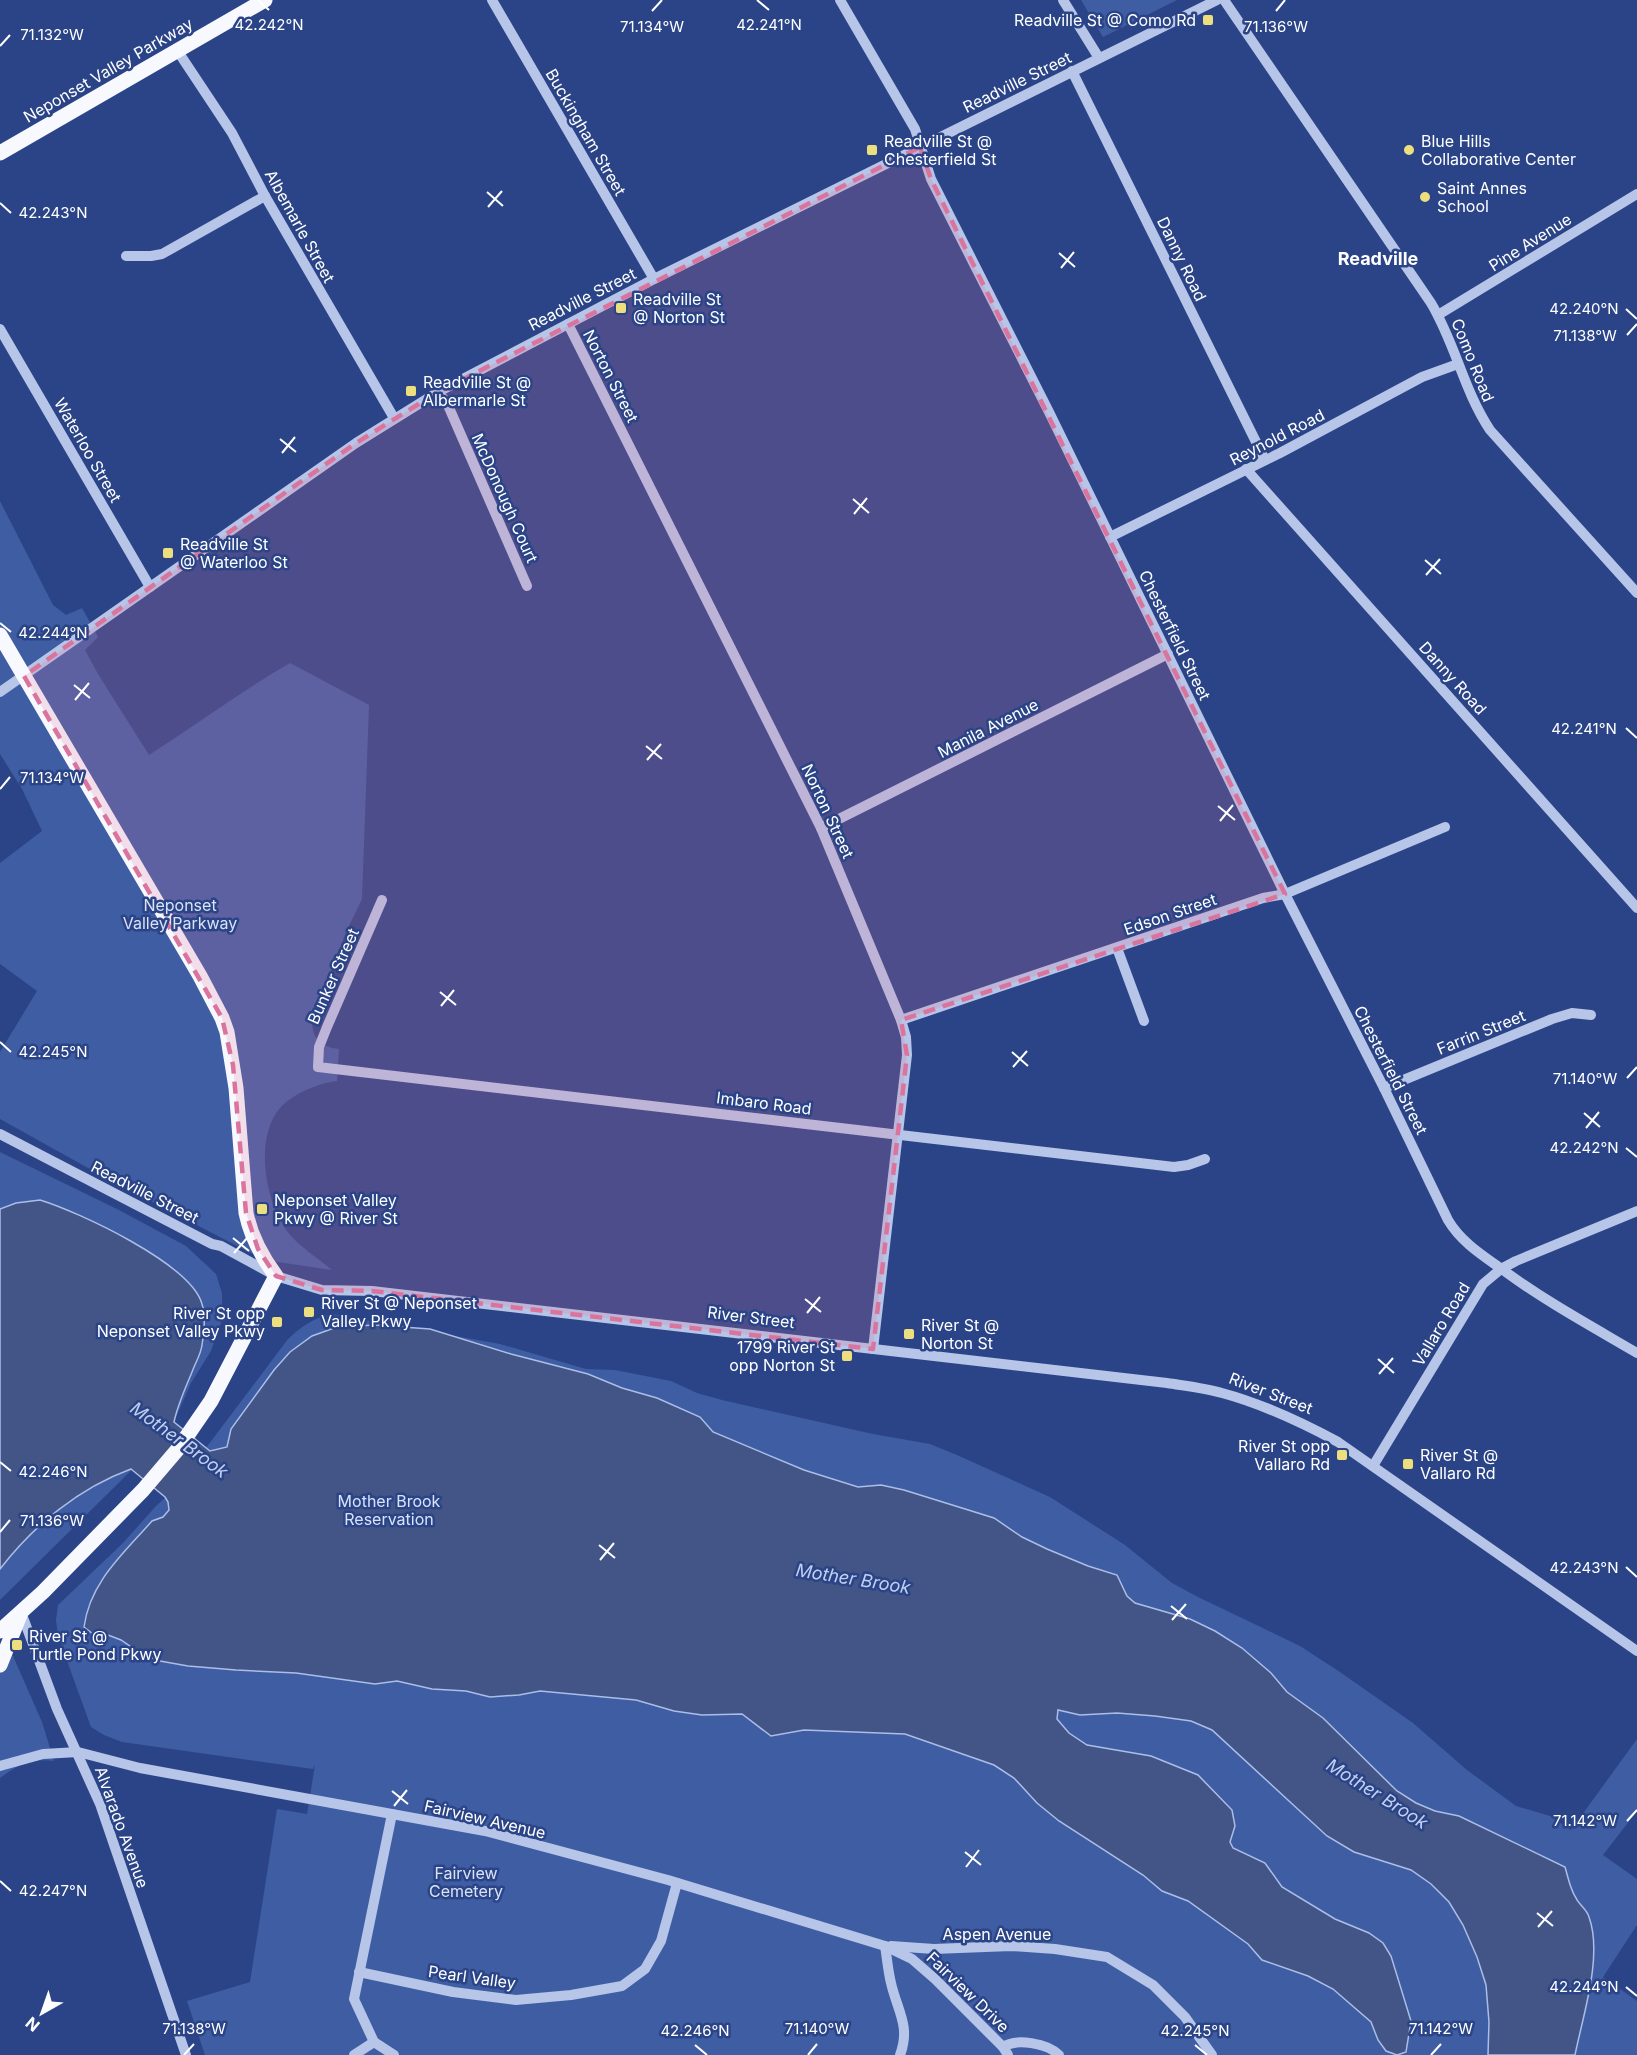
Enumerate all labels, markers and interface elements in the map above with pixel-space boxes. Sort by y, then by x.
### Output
place label: Readville St @ Como Rd [1014,10,1196,30]
street label: Neponset Valley Parkway [20,13,196,127]
marker: Readville St @ Como Rd [1201,13,1215,27]
text: 42.242°N [234,15,304,34]
text: 42.241°N [736,15,802,34]
text: 71.134°W [620,17,684,36]
text: 71.136°W [1244,17,1308,36]
text: 71.132°W [20,25,84,44]
street label: Readville Street [960,47,1074,117]
street label: Buckingham Street [542,65,630,199]
place label: Readville St @ Chesterfield St [884,131,996,169]
place label: Blue Hills Collaborative Center [1421,131,1576,169]
marker: Readville St @ Chesterfield St [865,143,879,157]
marker: Blue Hills Collaborative Center [1402,143,1416,157]
street label: Albemarle Street [261,166,339,286]
place label: Saint Annes School [1437,178,1527,216]
marker: Saint Annes School [1418,190,1432,204]
text: 42.243°N [19,203,87,222]
street label: Pine Avenue [1485,209,1575,275]
street label: Danny Road [1153,214,1211,304]
district label: Readville [1338,248,1419,269]
street label: Readville Street [525,263,639,335]
place label: Readville St @ Norton St [633,289,725,327]
text: 42.240°N [1549,299,1619,318]
marker: Readville St @ Norton St [614,301,628,315]
street label: Como Road [1447,315,1499,405]
street label: Norton Street [579,326,643,426]
text: 71.138°W [1553,326,1617,345]
place label: Readville St @ Albermarle St [423,372,531,410]
marker: Readville St @ Albermarle St [404,384,418,398]
street label: Waterloo Street [50,394,126,506]
street label: Reynold Road [1226,405,1328,469]
street label: McDonough Court [468,430,542,566]
place label: Readville St @ Waterloo St [180,534,288,572]
marker: Readville St @ Waterloo St [161,546,175,560]
street label: Chesterfield Street [1135,567,1215,703]
text: 42.244°N [18,623,88,642]
street label: Danny Road [1415,637,1491,719]
street label: Manila Avenue [934,694,1042,762]
text: 42.241°N [1551,719,1617,738]
street label: Norton Street [797,761,859,861]
text: 71.134°W [20,768,84,787]
street label: Edson Street [1121,889,1219,939]
park label: Neponset Valley Parkway [123,895,237,933]
street label: Bunker Street [303,925,363,1027]
street label: Chesterfield Street [1350,1002,1432,1138]
street label: Farrin Street [1434,1005,1528,1059]
text: 42.245°N [18,1042,88,1061]
text: 71.140°W [1553,1069,1617,1088]
street label: Imbaro Road [715,1087,813,1119]
text: 42.242°N [1549,1138,1619,1157]
street label: Readville Street [88,1156,202,1228]
place label: Neponset Valley Pkwy @ River St [274,1190,398,1228]
marker: Neponset Valley Pkwy @ River St [255,1202,269,1216]
street label: Vallaro Road [1408,1278,1474,1370]
place label: River St @ Neponset Valley Pkwy [321,1293,477,1331]
street label: River Street [706,1302,796,1332]
place label: River St opp Neponset Valley Pkwy [97,1303,265,1341]
marker: River St @ Neponset Valley Pkwy [302,1305,316,1319]
marker: River St opp Neponset Valley Pkwy [270,1315,284,1329]
place label: River St @ Norton St [921,1315,999,1353]
marker: River St @ Norton St [902,1327,916,1341]
place label: 1799 River St opp Norton St [729,1337,835,1375]
marker: 1799 River St opp Norton St [840,1349,854,1363]
street label: River Street [1226,1368,1316,1418]
water label: Mother Brook [126,1397,233,1483]
place label: River St opp Vallaro Rd [1238,1436,1330,1474]
place label: River St @ Vallaro Rd [1420,1445,1498,1483]
marker: River St opp Vallaro Rd [1335,1448,1349,1462]
marker: River St @ Vallaro Rd [1401,1457,1415,1471]
text: 42.246°N [18,1462,88,1481]
park label: Mother Brook Reservation [338,1491,441,1529]
text: 71.136°W [20,1511,84,1530]
text: 42.243°N [1550,1558,1618,1577]
water label: Mother Brook [794,1559,913,1598]
place label: River St @ Turtle Pond Pkwy [29,1626,161,1664]
marker: River St @ Turtle Pond Pkwy [10,1638,24,1652]
water label: Mother Brook [1323,1754,1433,1834]
street label: Alvarado Avenue [91,1763,153,1891]
street label: Fairview Avenue [422,1795,548,1843]
text: 71.142°W [1553,1811,1617,1830]
park label: Fairview Cemetery [429,1863,503,1901]
text: 42.247°N [19,1881,87,1900]
street label: Aspen Avenue [943,1924,1051,1944]
street label: Fairview Drive [922,1948,1014,2036]
street label: Pearl Valley [427,1961,517,1993]
text: 42.244°N [1549,1977,1619,1996]
north arrow [12,1983,72,2043]
text: N [21,2013,43,2036]
text: 71.138°W [162,2019,226,2038]
text: 71.140°W [785,2019,849,2038]
text: 71.142°W [1409,2019,1473,2038]
text: 42.246°N [660,2021,730,2040]
text: 42.245°N [1160,2021,1230,2040]

